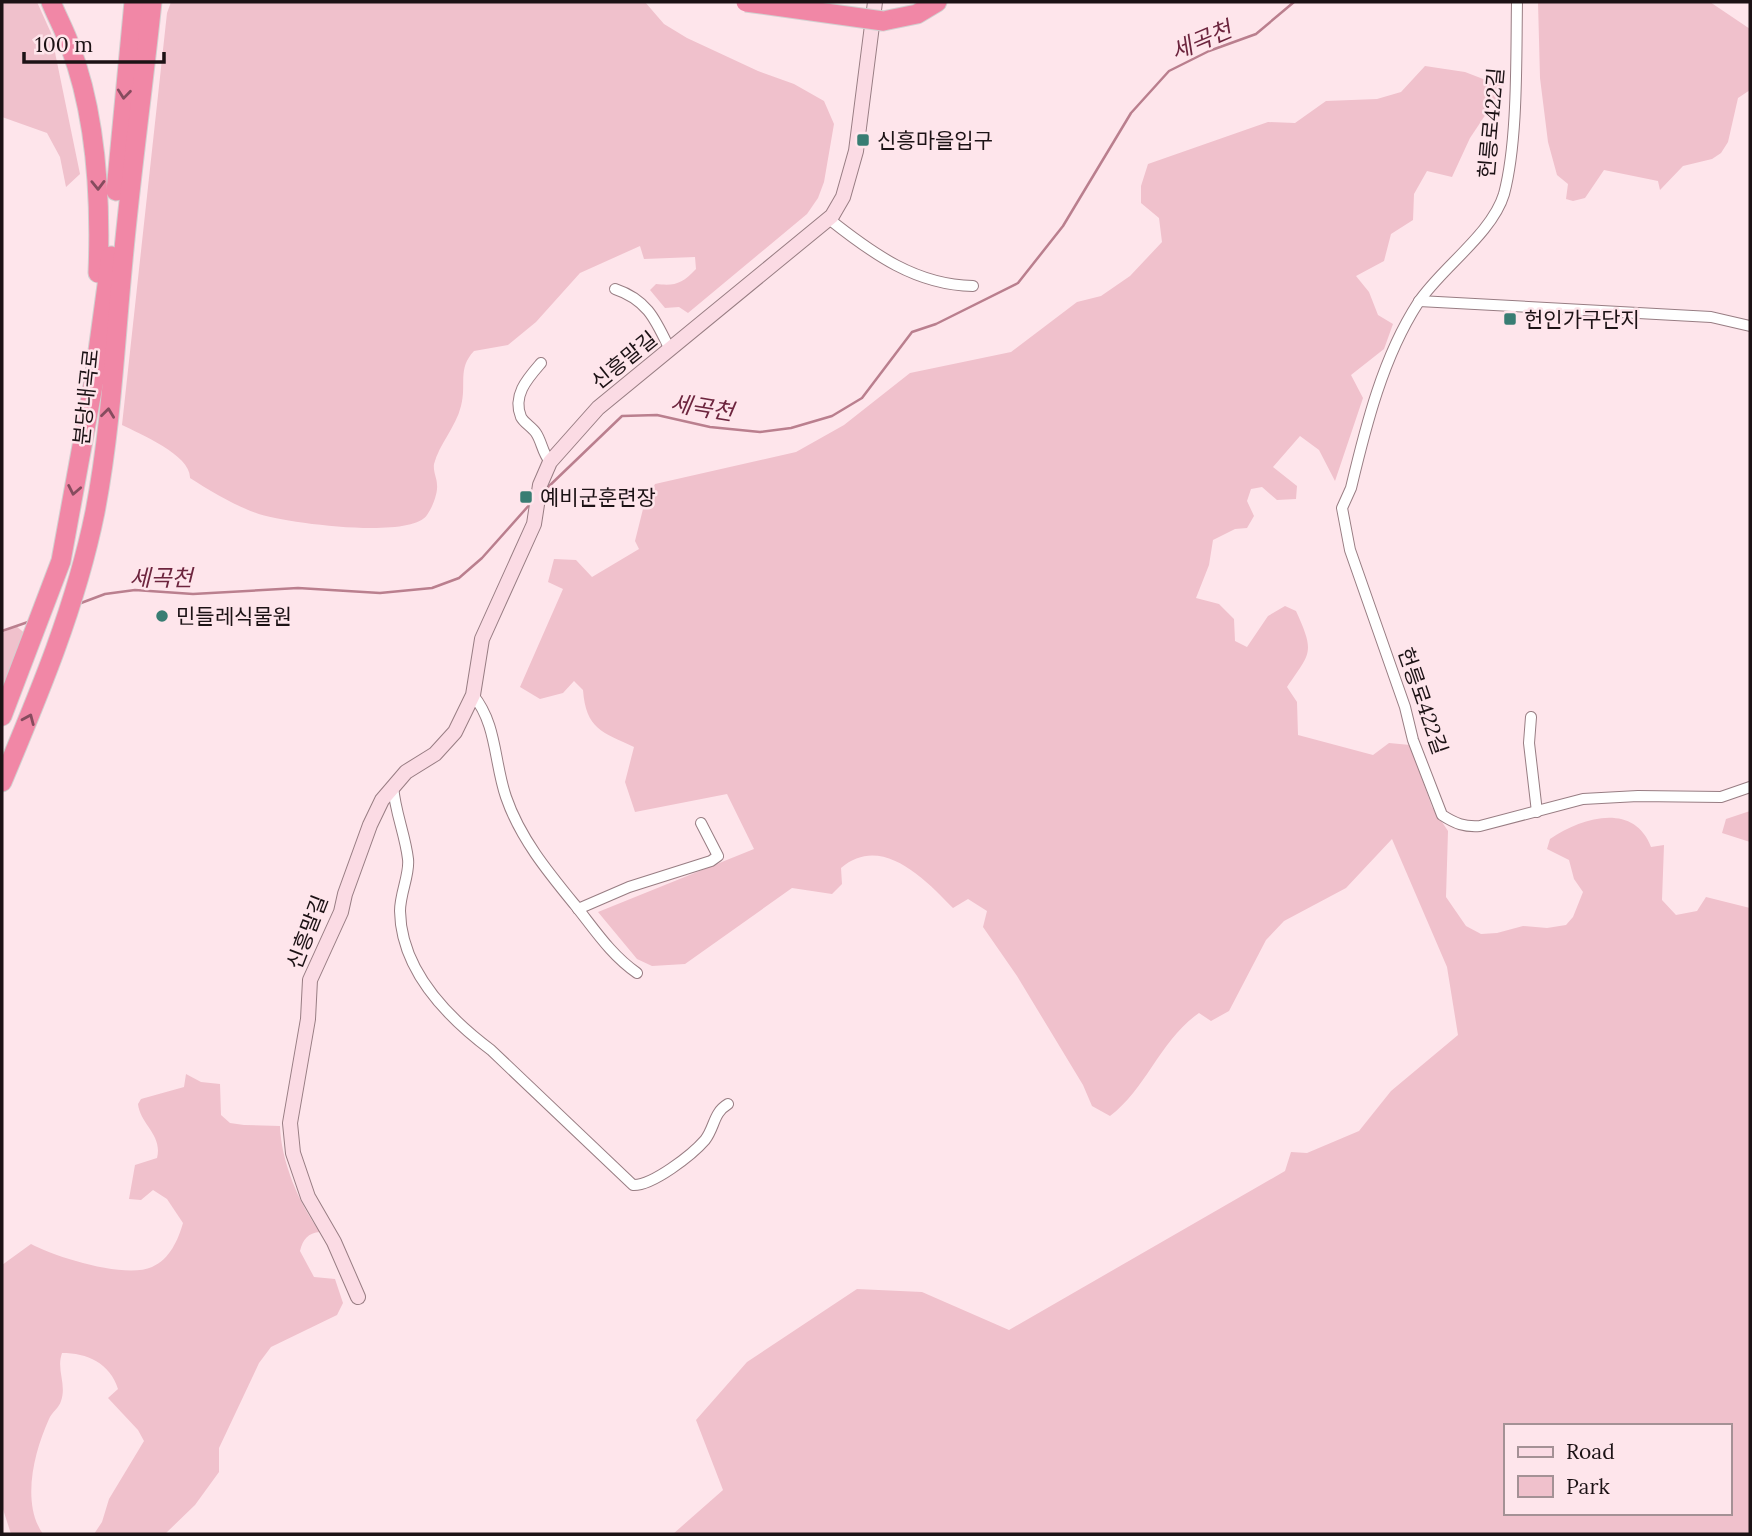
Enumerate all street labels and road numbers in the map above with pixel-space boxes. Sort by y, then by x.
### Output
street label: 헌릉로422길 [1473,66,1509,180]
street label: 신흥말길 [585,325,663,395]
street label: 분당내곡로 [68,348,104,446]
street label: 헌릉로422길 [1392,644,1454,758]
street label: 신흥말길 [281,891,333,973]

